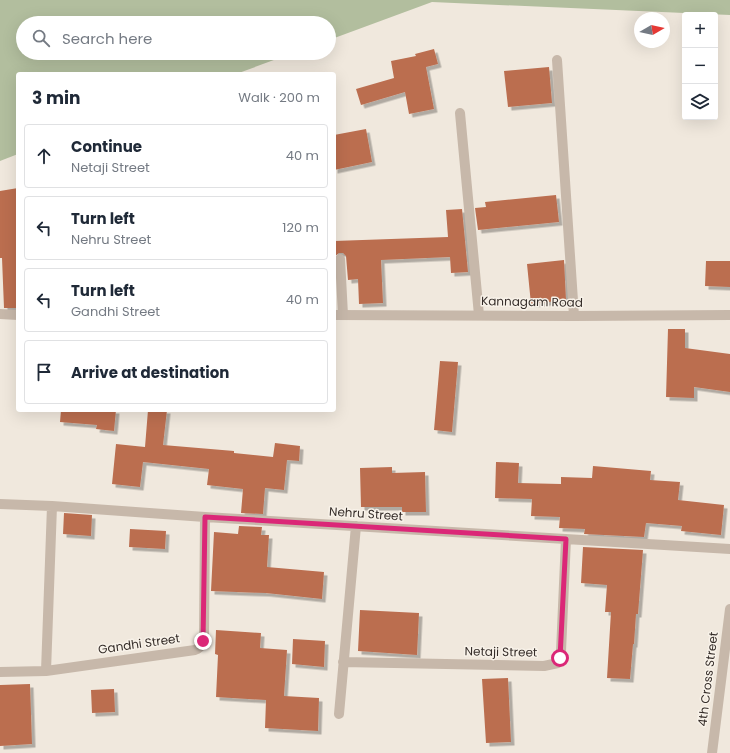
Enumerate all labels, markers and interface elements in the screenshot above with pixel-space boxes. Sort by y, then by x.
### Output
north arrow [634,12,670,48]
map controls [682,12,718,120]
button: + [682,12,718,48]
search box [16,16,336,60]
icon: search [30,27,52,49]
text: Search here [62,28,152,49]
button: − [682,48,718,84]
button: layers [682,84,718,120]
text: 3 min [32,86,80,110]
text: Walk · 200 m [238,88,320,107]
text: Continue [71,136,142,157]
icon: ahead [33,145,55,167]
text: 40 m [286,146,319,165]
text: Netaji Street [71,158,150,177]
text: Turn left [71,208,135,229]
icon: left [33,217,55,239]
text: 120 m [282,218,319,237]
text: Nehru Street [71,230,151,249]
text: Turn left [71,280,135,301]
icon: left [33,289,55,311]
text: 40 m [286,290,319,309]
street label: Kannagam Road [481,292,583,311]
text: Gandhi Street [71,302,160,321]
icon: arrive [33,361,55,383]
text: Arrive at destination [71,362,229,383]
street label: Nehru Street [329,502,404,525]
street label: Gandhi Street [97,629,181,658]
street label: 4th Cross Street [693,631,722,727]
route end [194,632,212,650]
street label: Netaji Street [465,642,537,661]
route start [551,649,569,667]

